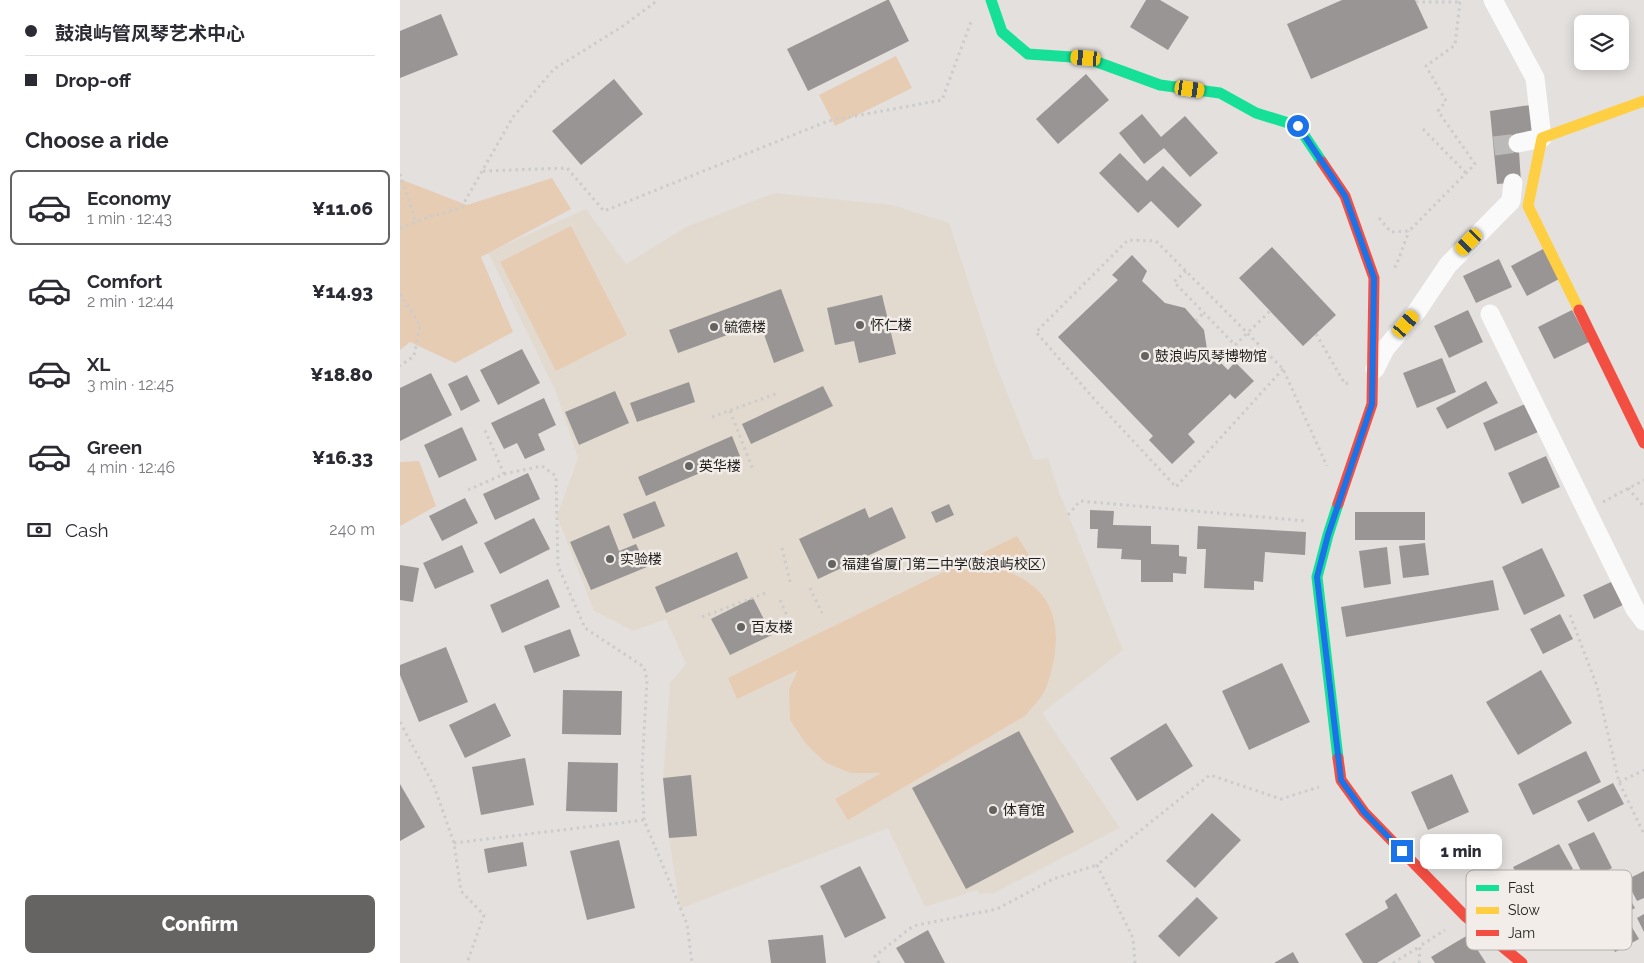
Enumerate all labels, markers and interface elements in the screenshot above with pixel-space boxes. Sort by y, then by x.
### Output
map controls [1574,15,1629,70]
button: layers [1574,15,1629,70]
text: 鼓浪屿管风琴艺术中心 [55,22,245,44]
car [1070,49,1101,67]
text: Drop-off [55,69,131,91]
car [1174,79,1205,99]
route start [1287,115,1309,137]
text: Choose a ride [25,127,169,153]
icon: car [27,185,72,230]
text: Economy [87,187,171,209]
text: ¥11.06 [312,197,373,219]
text: 1 min · 12:43 [87,209,172,228]
car [1453,226,1484,258]
icon: car [27,268,72,313]
text: Comfort [87,270,162,292]
text: ¥14.93 [312,280,373,302]
text: 2 min · 12:44 [87,292,174,311]
car [1390,308,1421,340]
place label: 怀仁楼 [870,317,912,333]
place label: 毓德楼 [724,319,766,335]
marker: 怀仁楼 [854,319,866,331]
marker: 毓德楼 [708,321,720,333]
place label: 鼓浪屿风琴博物馆 [1155,348,1267,364]
marker: 鼓浪屿风琴博物馆 [1139,350,1151,362]
icon: car [27,351,72,396]
text: XL [87,353,110,375]
text: ¥18.80 [310,363,373,385]
text: 3 min · 12:45 [87,375,174,394]
icon: car [27,434,72,479]
text: Green [87,436,142,458]
text: ¥16.33 [312,446,373,468]
text: 4 min · 12:46 [87,458,175,477]
place label: 英华楼 [699,458,741,474]
marker: 英华楼 [683,460,695,472]
icon: cash [25,516,53,544]
text: Cash [65,519,109,541]
text: 240 m [329,520,375,539]
place label: 实验楼 [620,551,662,567]
marker: 实验楼 [604,553,616,565]
place label: 福建省厦门第二中学(鼓浪屿校区) [842,556,1046,572]
marker: 福建省厦门第二中学(鼓浪屿校区) [826,558,838,570]
place label: 百友楼 [751,619,793,635]
marker: 百友楼 [735,621,747,633]
place label: 体育馆 [1003,802,1045,818]
marker: 体育馆 [987,804,999,816]
callout: 1 min [1420,834,1502,868]
route end [1391,840,1413,862]
text: 1 min [1440,842,1482,861]
legend [1466,870,1632,950]
text: Fast [1508,880,1535,896]
button: Confirm [25,895,375,953]
text: Slow [1508,902,1540,918]
text: Jam [1508,925,1535,941]

